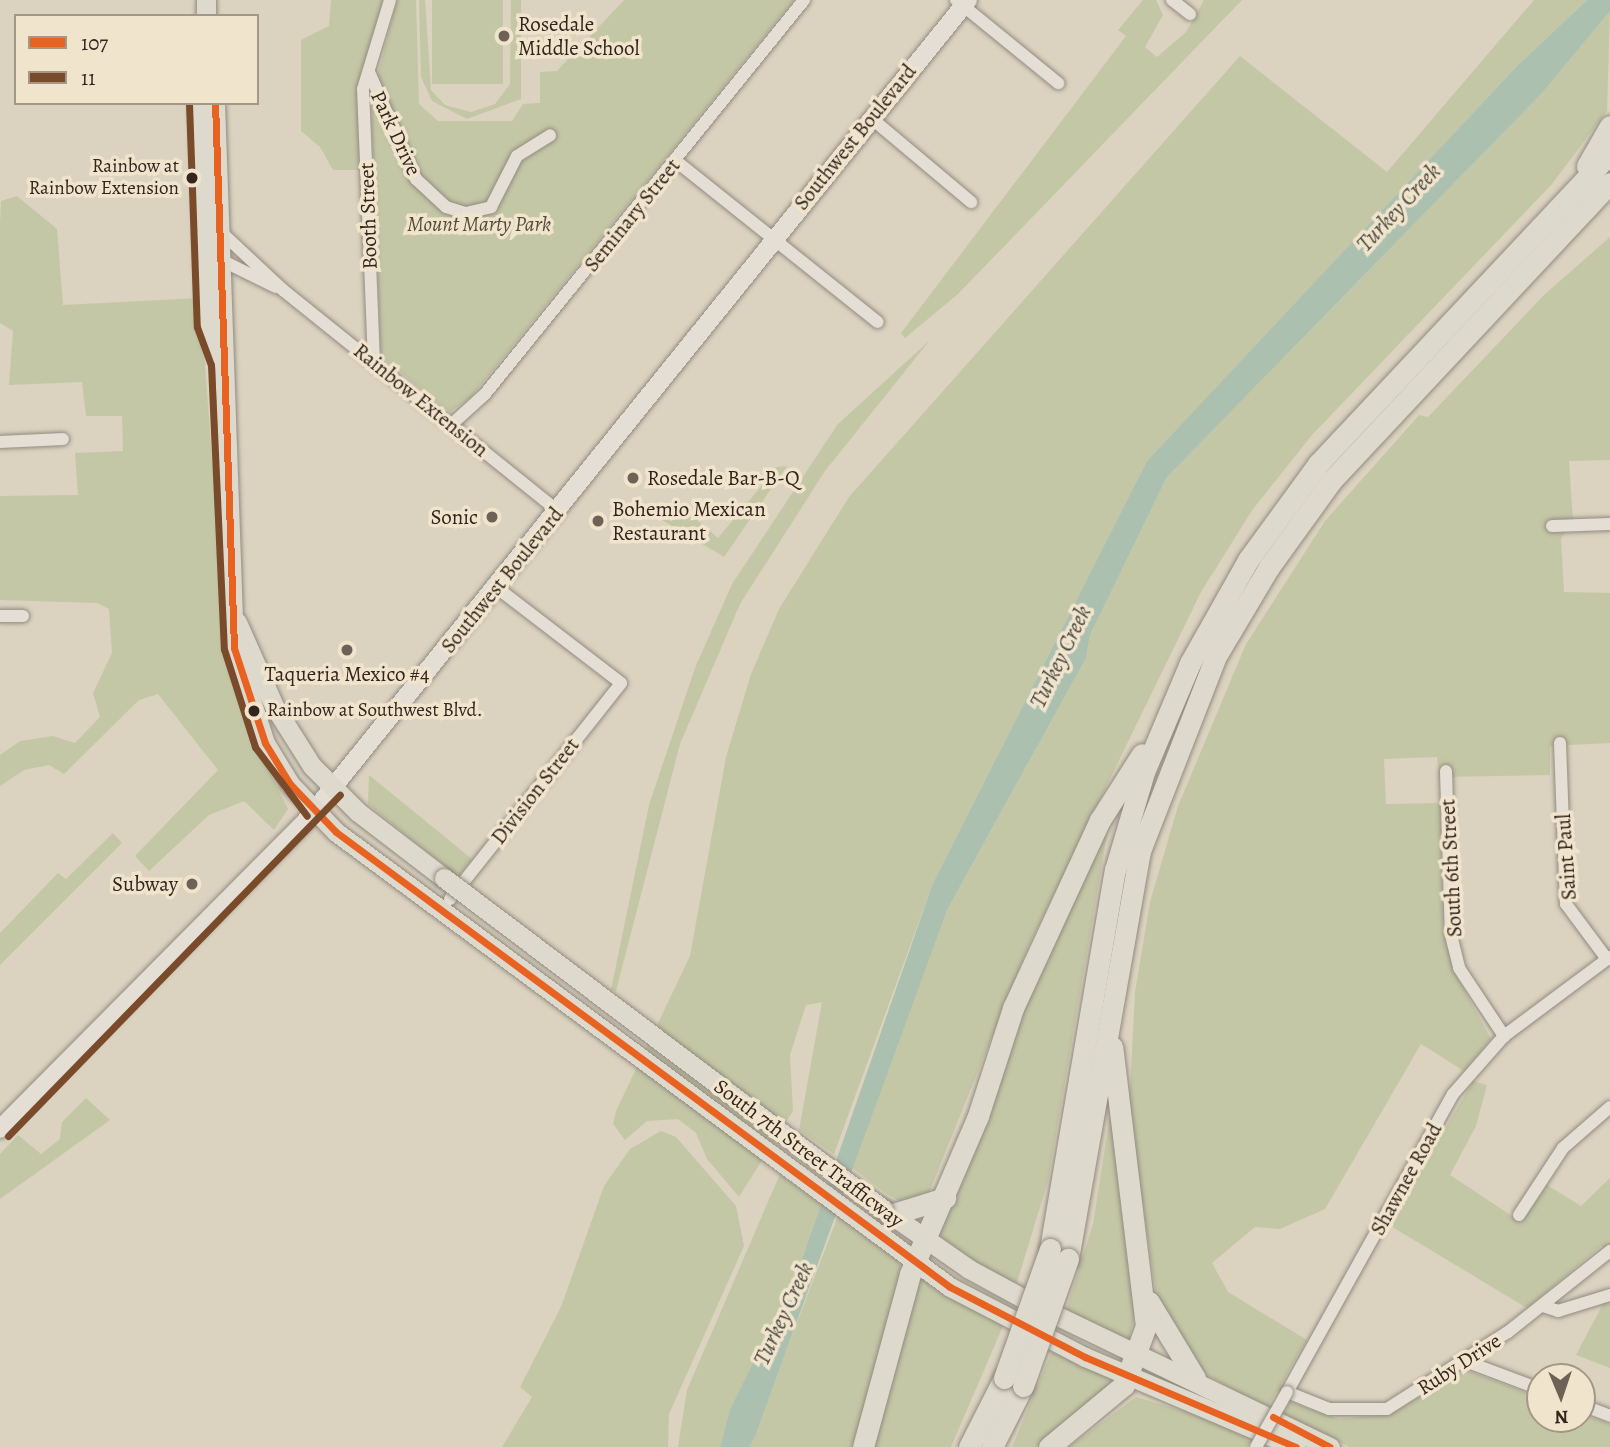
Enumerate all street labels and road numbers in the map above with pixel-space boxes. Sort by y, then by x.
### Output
street label: Southwest Boulevard [788,59,922,215]
street label: Park Drive [365,87,427,179]
street label: Seminary Street [579,153,685,277]
street label: Booth Street [354,162,382,270]
street label: Rainbow Extension [349,338,493,462]
street label: Southwest Boulevard [435,502,569,658]
street label: Division Street [486,733,584,849]
street label: South 6th Street [1435,798,1467,938]
street label: Saint Paul [1550,813,1582,901]
street label: South 7th Street Trafficway [709,1073,909,1233]
street label: Shawnee Road [1365,1118,1447,1240]
street label: Ruby Drive [1412,1328,1506,1400]

